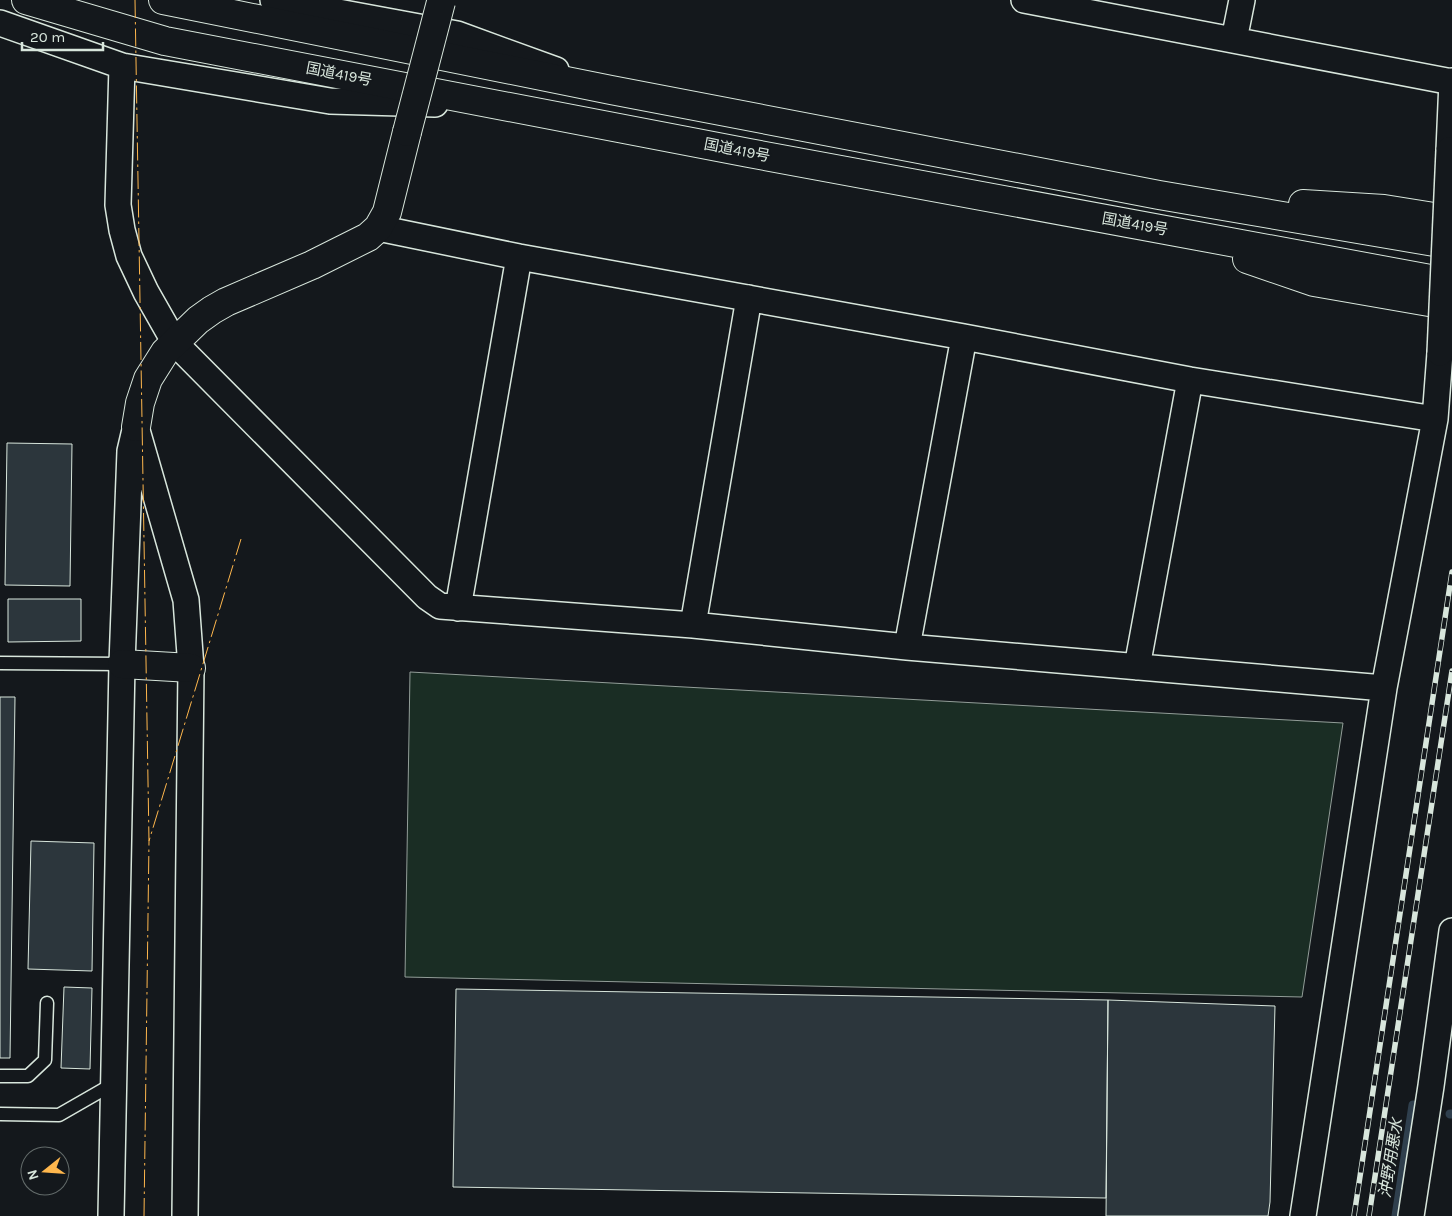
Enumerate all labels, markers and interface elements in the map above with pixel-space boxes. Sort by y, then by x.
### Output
scale bar [22,20,104,52]
text: 20 m [30,28,65,46]
street label: 国道419号 [304,59,374,89]
street label: 国道419号 [702,135,772,165]
street label: 国道419号 [1100,209,1170,239]
water label: 沖野用悪水 [1375,1115,1406,1199]
north arrow [20,1146,70,1196]
text: N [23,1167,43,1182]

